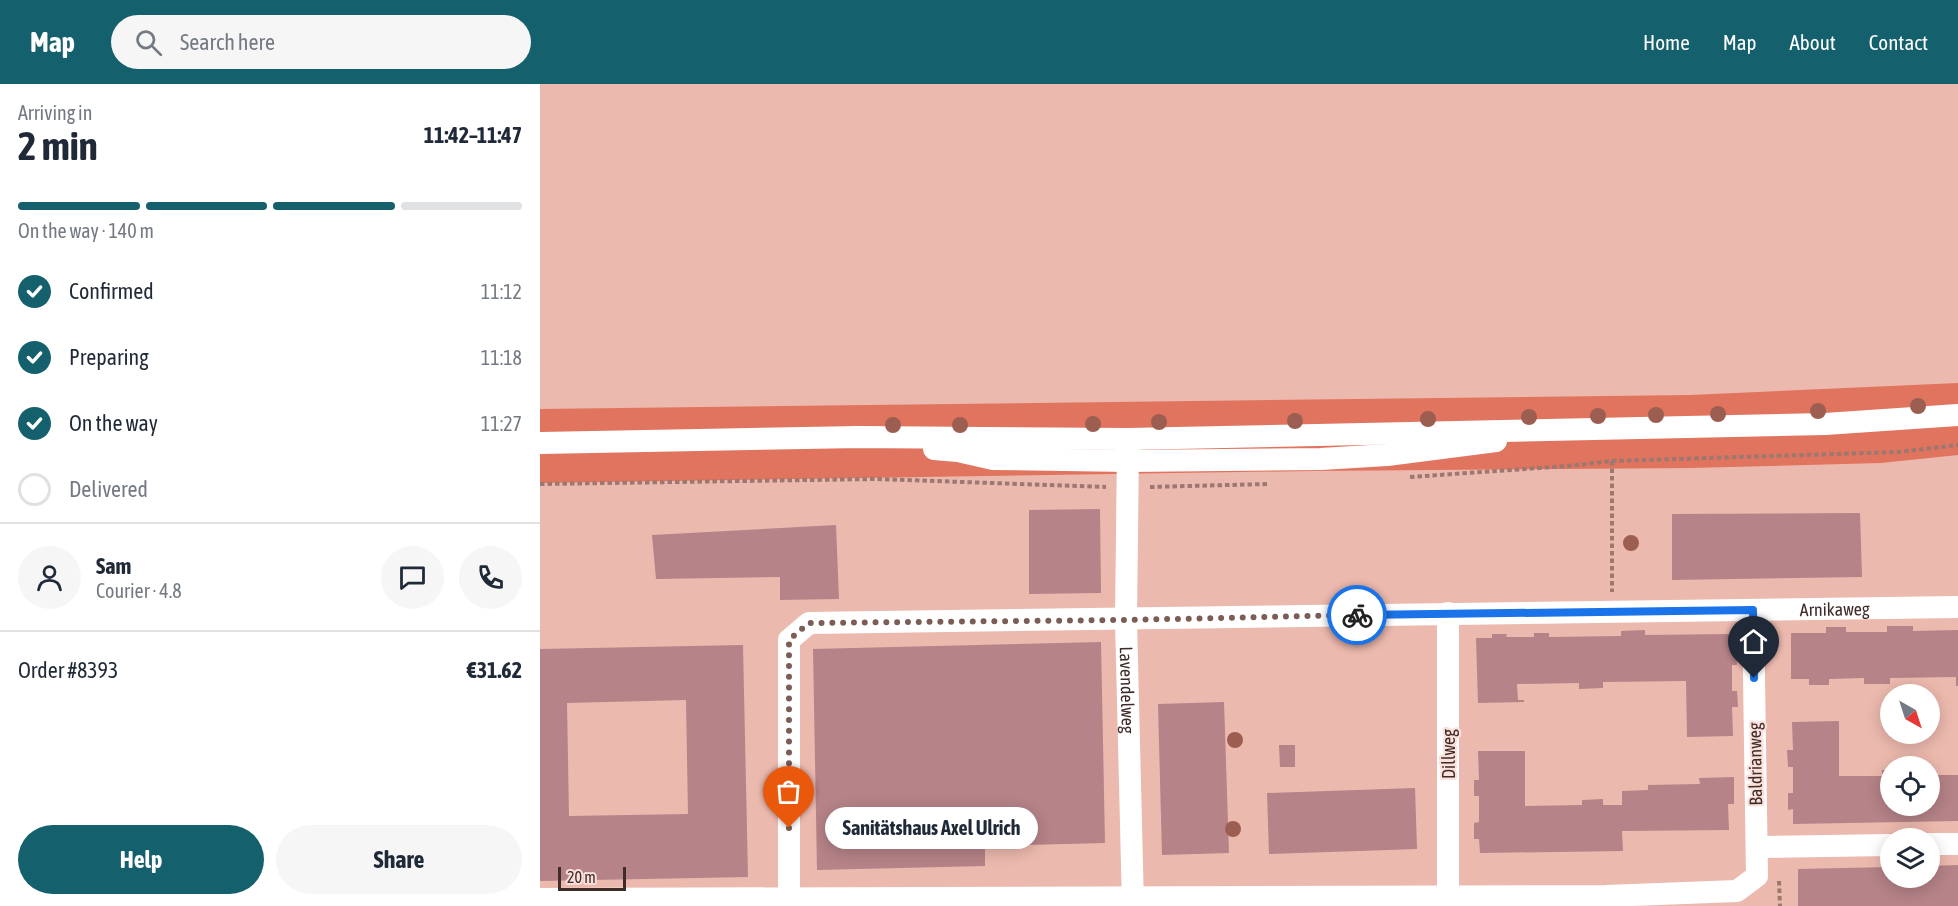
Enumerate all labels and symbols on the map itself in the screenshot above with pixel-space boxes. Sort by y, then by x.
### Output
courier [1327,585,1387,645]
street label: Arnikaweg [1800,598,1870,620]
pin [1728,616,1779,678]
street label: Lavendelweg [1116,646,1139,734]
north arrow [1880,684,1940,744]
street label: Baldrianweg [1744,722,1766,806]
street label: Dillweg [1438,729,1459,779]
pin [763,766,814,828]
callout: Sanitätshaus Axel Ulrich [825,807,1038,849]
scale bar [558,864,626,892]

